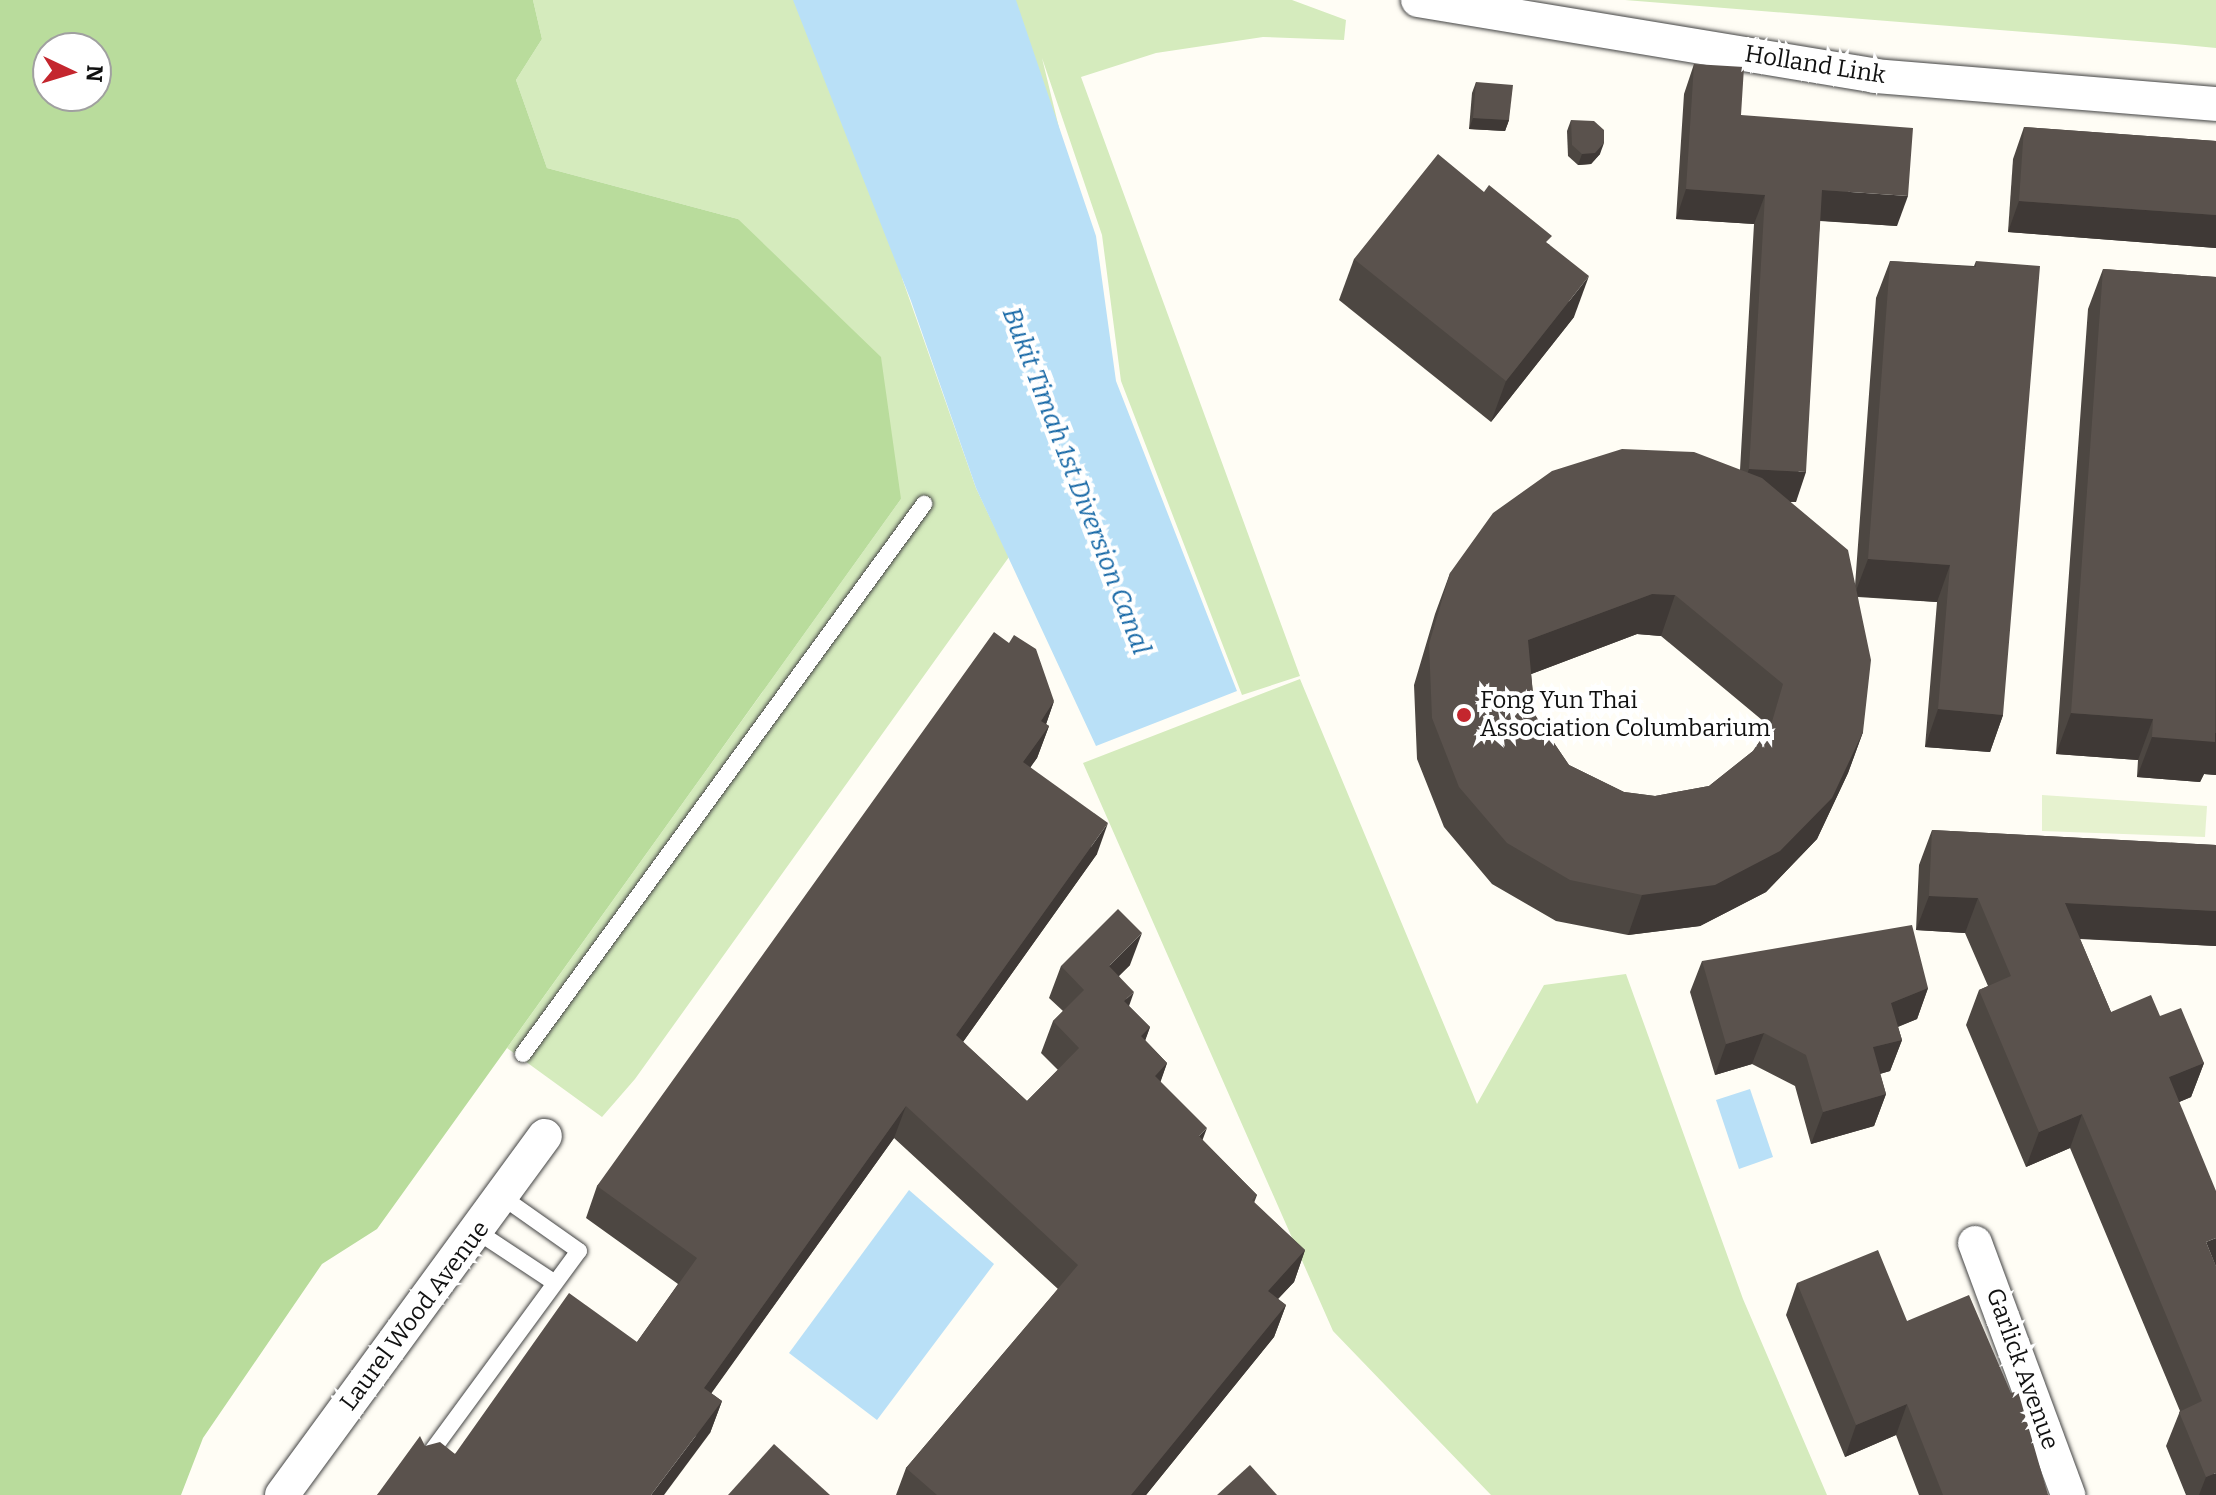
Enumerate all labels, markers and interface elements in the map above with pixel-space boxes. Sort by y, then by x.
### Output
north arrow [32,32,112,112]
street label: Holland Link [1743,40,1887,90]
text: N [80,64,109,83]
water label: Bukit Timah 1st Diversion Canal [995,303,1157,659]
place label: Fong Yun Thai Association Columbarium [1480,687,1770,743]
marker: Fong Yun Thai Association Columbarium [1455,706,1473,724]
street label: Laurel Wood Avenue [334,1216,496,1416]
street label: Garlick Avenue [1979,1284,2065,1454]

